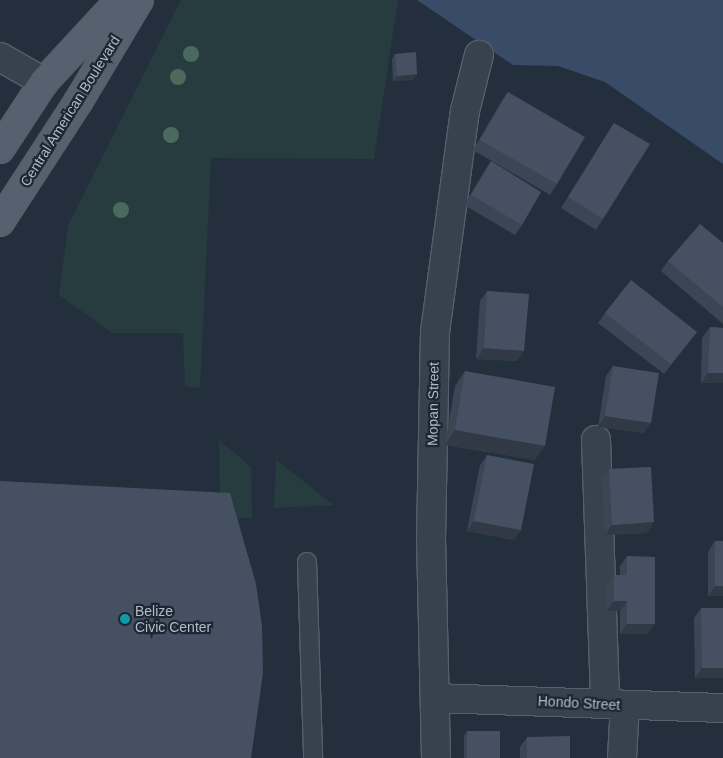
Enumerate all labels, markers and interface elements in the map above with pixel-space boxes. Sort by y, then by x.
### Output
street label: Central American Boulevard [16,32,124,190]
street label: Mopan Street [424,362,442,446]
place label: Belize Civic Center [135,603,211,636]
marker: Belize Civic Center [119,613,131,625]
street label: Hondo Street [537,692,621,714]

